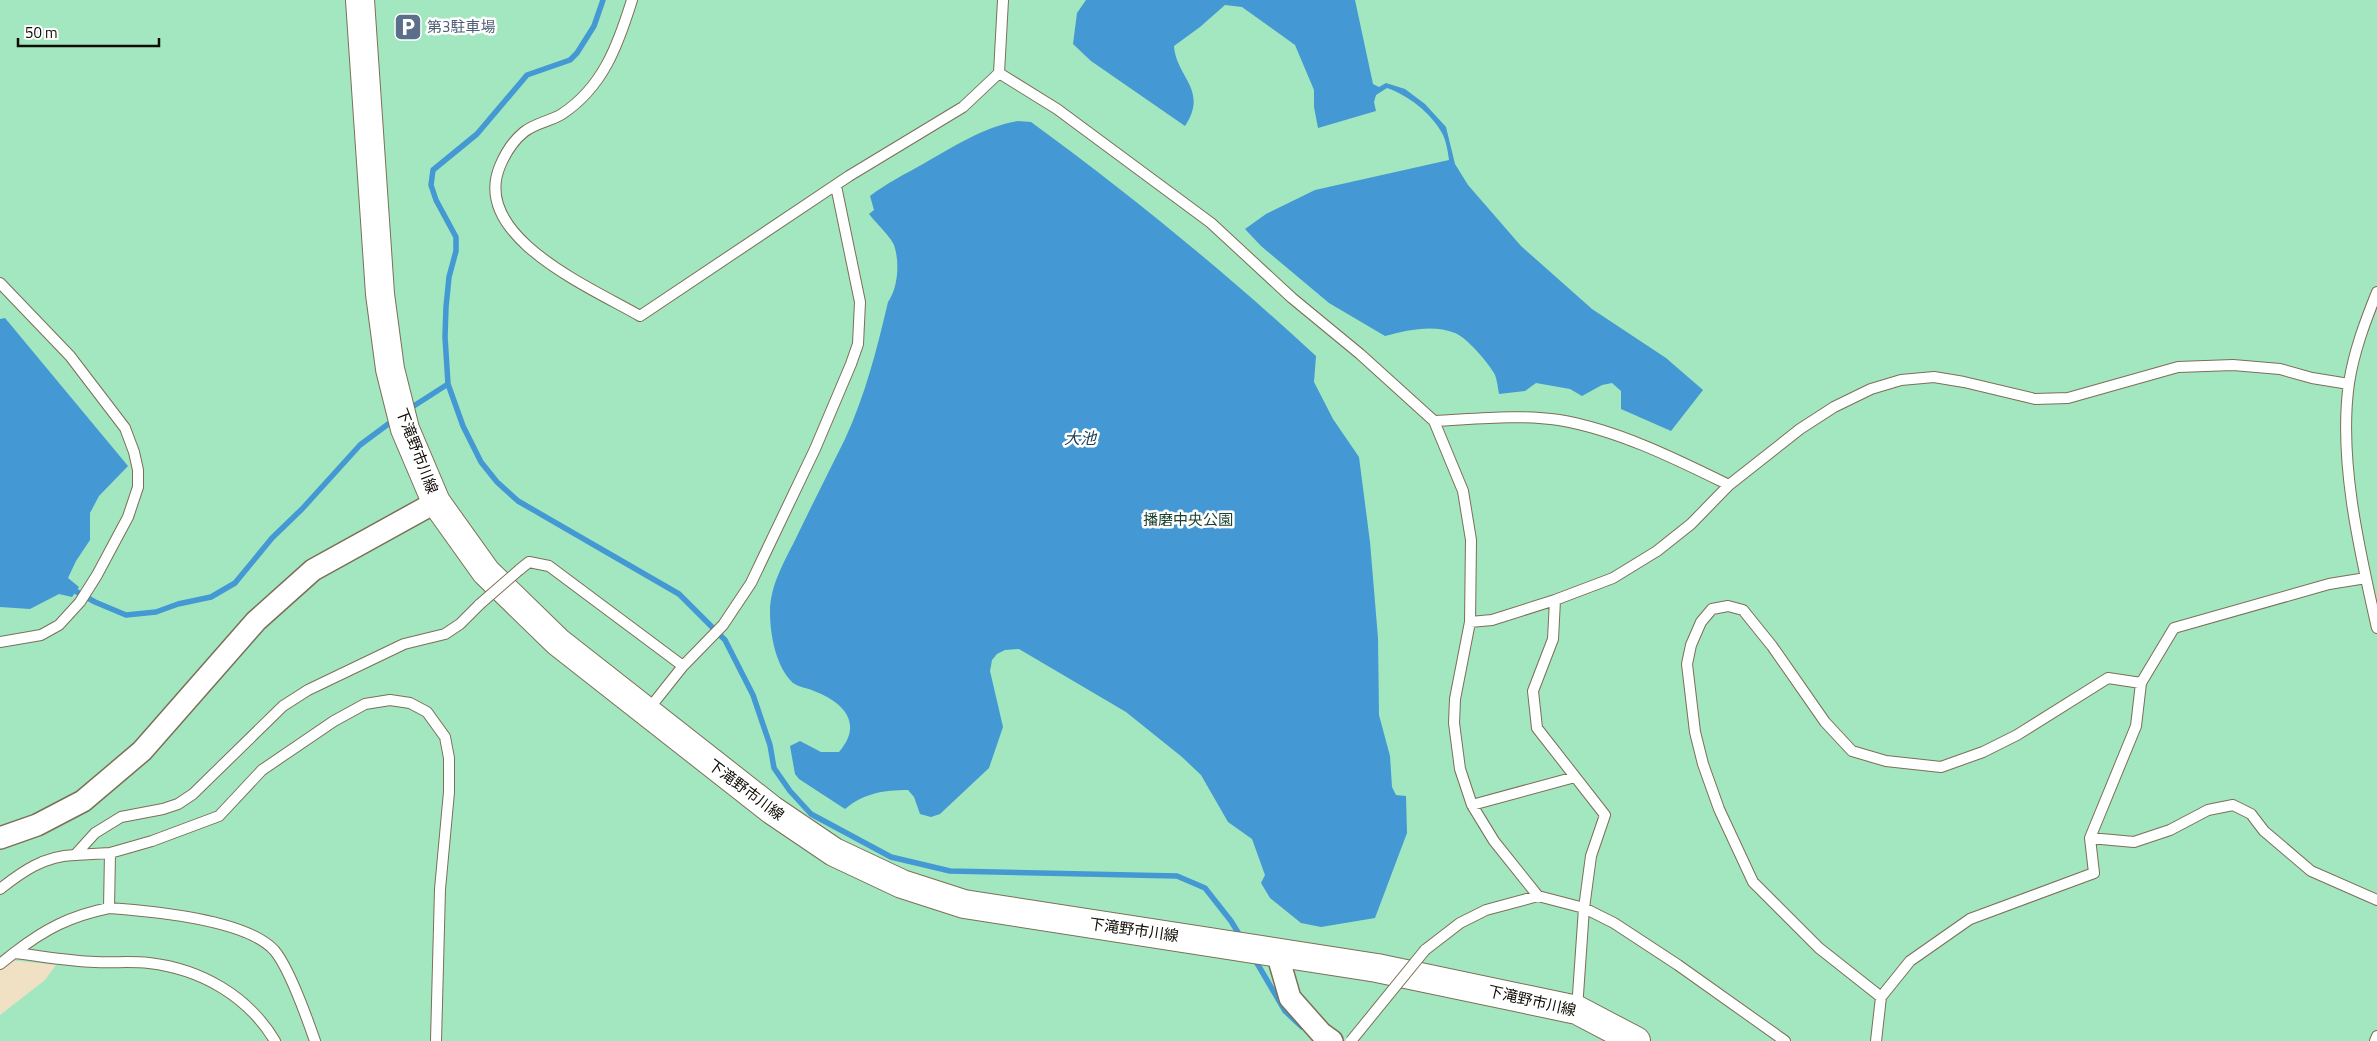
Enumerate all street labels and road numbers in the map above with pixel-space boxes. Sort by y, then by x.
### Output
street label: 下滝野市川線 [391,405,444,497]
street label: 下滝野市川線 [703,753,789,826]
street label: 下滝野市川線 [1088,912,1180,947]
street label: 下滝野市川線 [1486,979,1579,1022]

